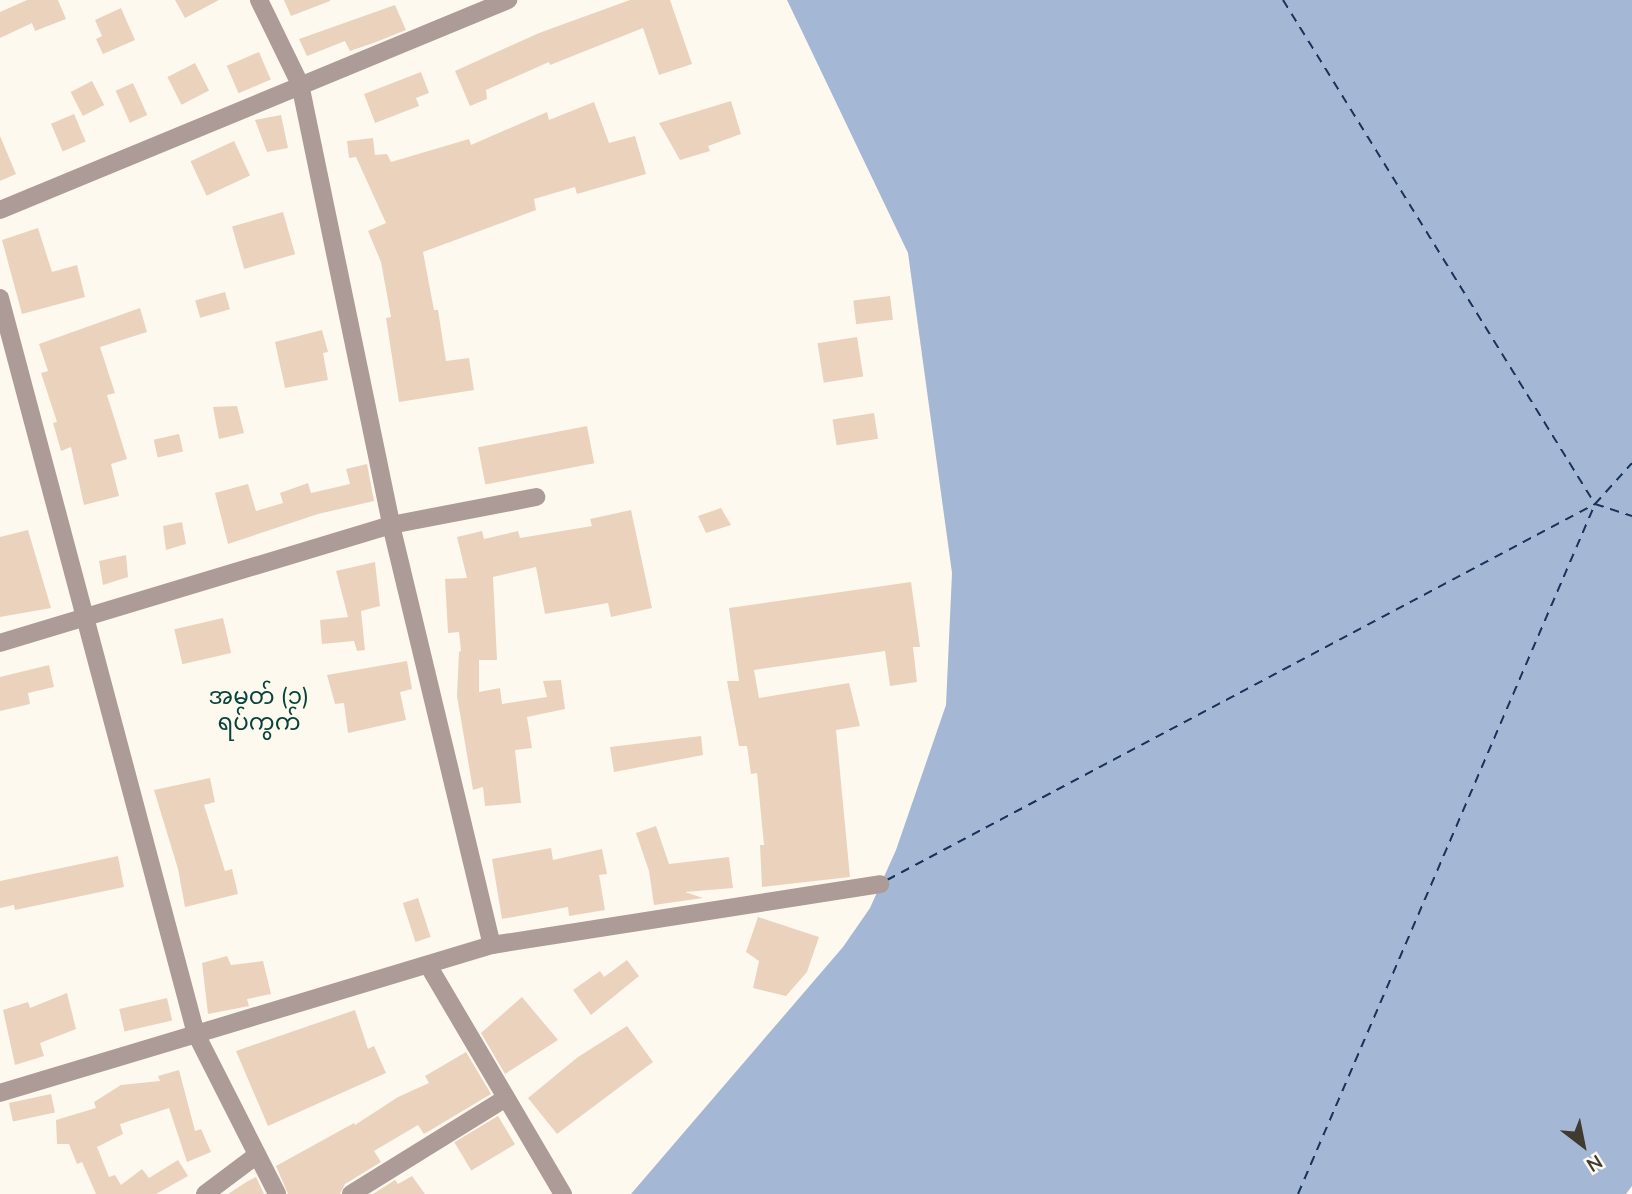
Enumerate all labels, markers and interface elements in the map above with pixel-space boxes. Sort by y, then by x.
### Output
district label: အမှတ် (၁) ရပ်ကွက် [209,683,309,737]
north arrow [1548,1110,1618,1180]
text: N [1581,1148,1607,1178]

